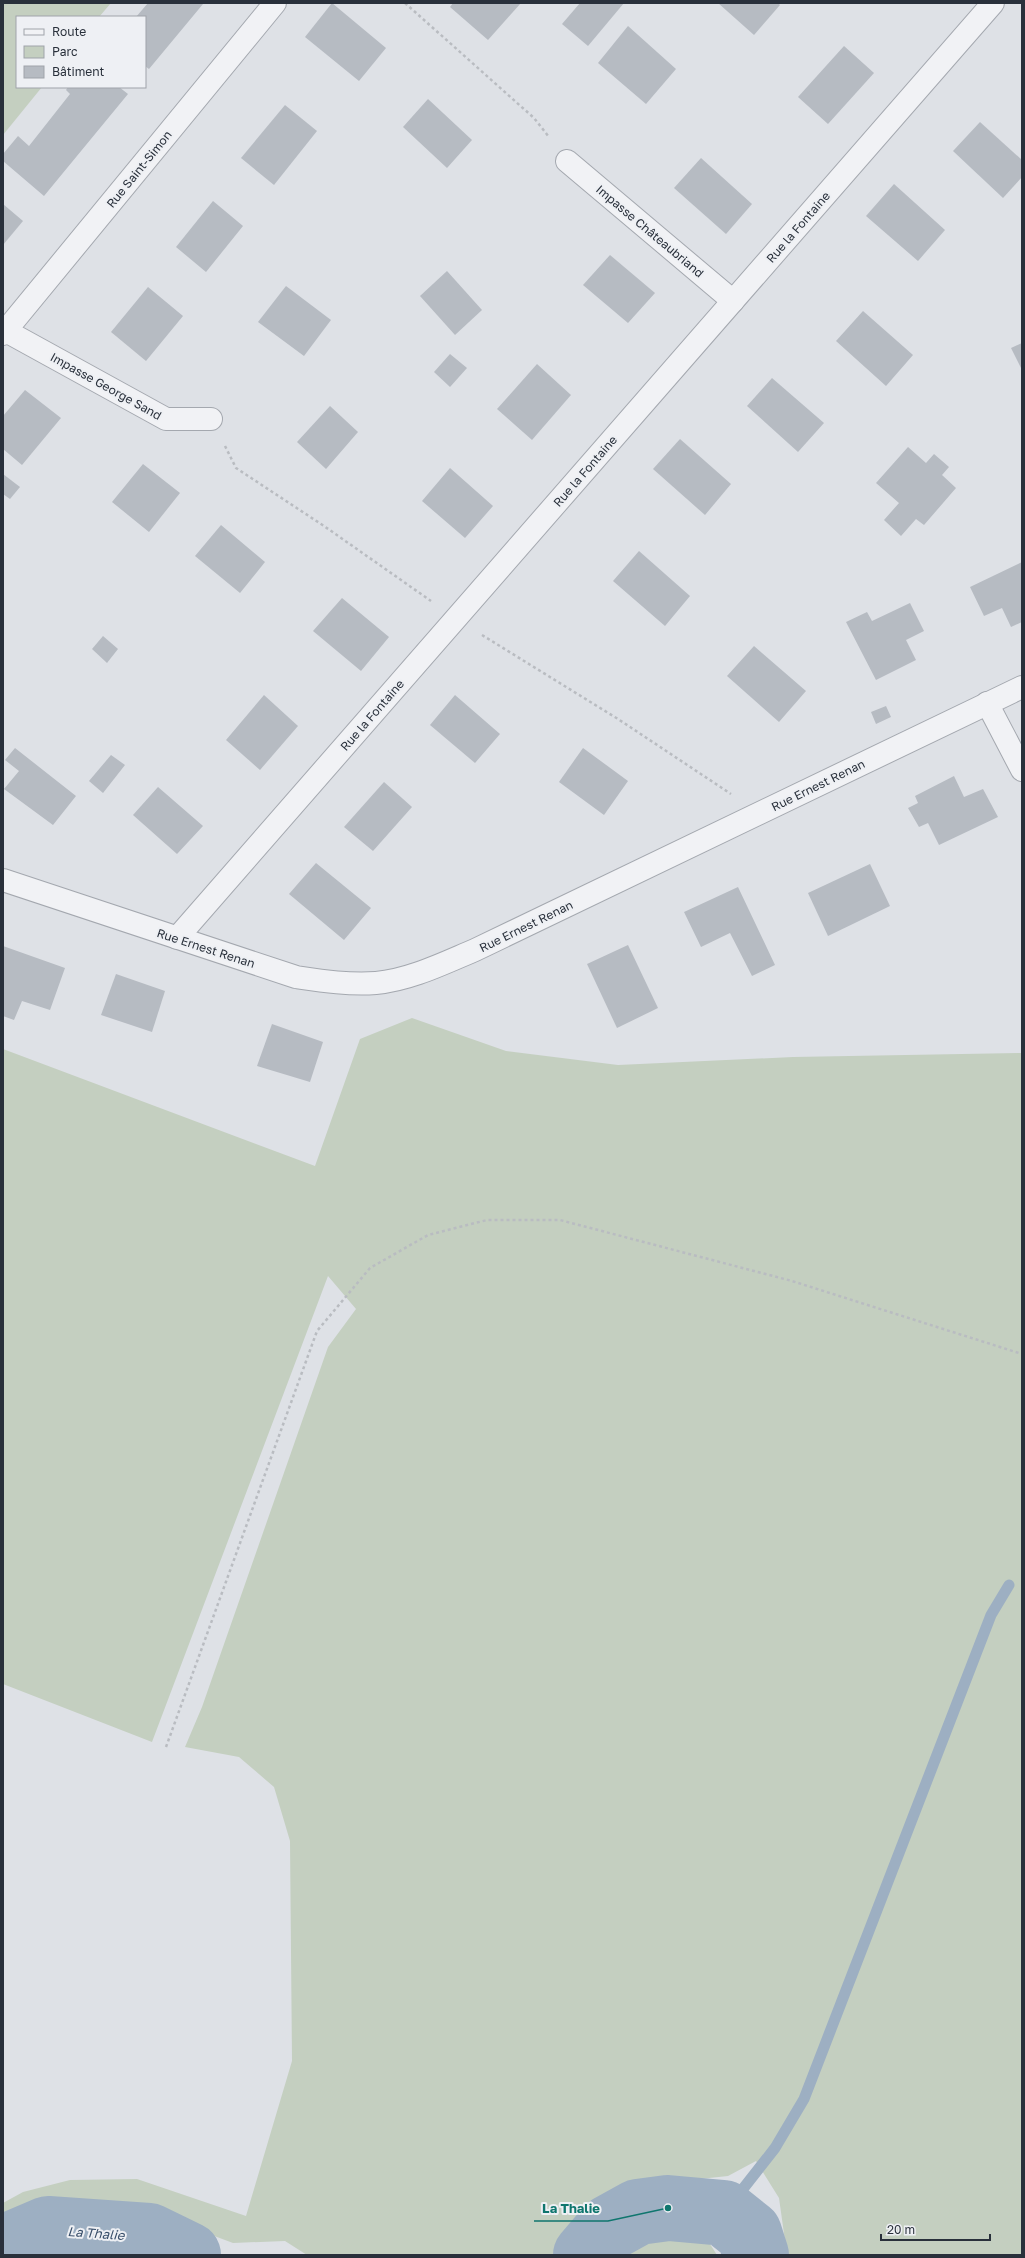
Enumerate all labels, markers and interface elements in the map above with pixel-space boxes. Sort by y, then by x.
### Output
legend [16,16,146,88]
text: Route [52,24,86,39]
text: Parc [52,44,78,59]
text: Bâtiment [52,64,105,79]
street label: Rue Saint-Simon [103,127,175,211]
street label: Impasse Châteaubriand [593,182,707,280]
street label: Rue la Fontaine [763,188,833,266]
street label: Impasse George Sand [48,349,164,423]
street label: Rue la Fontaine [550,432,620,510]
street label: Rue la Fontaine [337,676,407,754]
street label: Rue Ernest Renan [769,756,867,814]
street label: Rue Ernest Renan [477,897,575,955]
street label: Rue Ernest Renan [155,925,257,971]
callout: La Thalie [534,2196,608,2221]
text: La Thalie [542,2200,600,2216]
scale bar [881,2216,990,2242]
text: 20 m [887,2222,915,2237]
water label: La Thalie [67,2223,126,2243]

